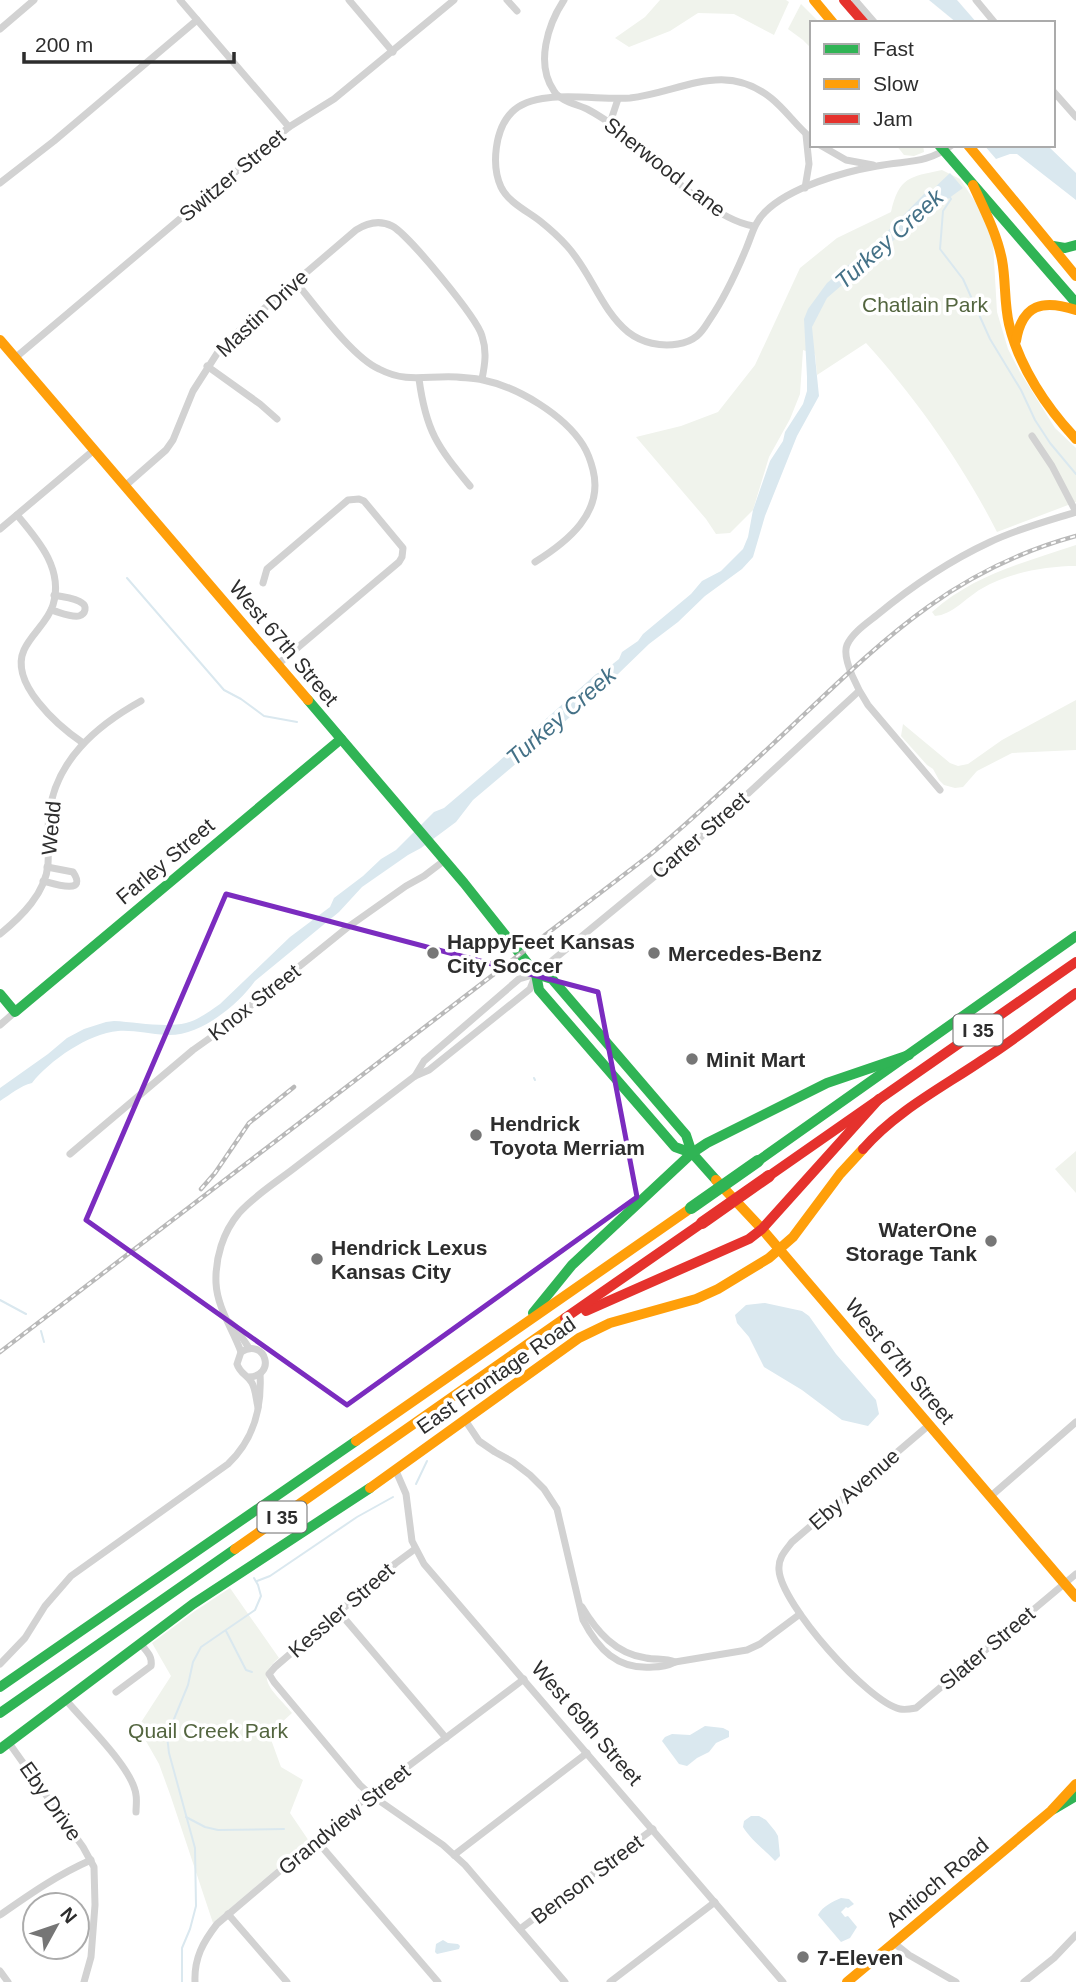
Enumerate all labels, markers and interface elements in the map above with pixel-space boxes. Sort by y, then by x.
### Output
scale bar [24,21,234,65]
legend [810,21,1055,147]
text: 200 m [35,33,93,56]
text: Fast [873,37,914,60]
text: Slow [873,72,919,95]
text: Jam [873,107,913,130]
street label: Sherwood Lane [600,113,730,221]
street label: Switzer Street [175,124,290,226]
water label: Turkey Creek [830,183,949,294]
street label: Mastin Drive [211,265,313,361]
park label: Chatlain Park [862,293,989,316]
street label: West 67th Street [225,576,343,710]
water label: Turkey Creek [501,660,622,771]
street label: Carter Street [647,787,753,883]
street label: Wedd [37,800,65,856]
street label: Farley Street [112,813,219,908]
place label: HappyFeet Kansas City Soccer [447,930,635,977]
place label: Mercedes-Benz [668,942,822,965]
marker: HappyFeet Kansas City Soccer [425,945,441,961]
marker: Mercedes-Benz [646,945,662,961]
street label: Knox Street [204,959,304,1045]
road number: I 35 [954,1014,1002,1046]
place label: Minit Mart [706,1048,805,1071]
marker: Minit Mart [684,1051,700,1067]
place label: Hendrick Toyota Merriam [490,1112,645,1159]
marker: Hendrick Toyota Merriam [468,1127,484,1143]
place label: WaterOne Storage Tank [846,1218,977,1265]
marker: WaterOne Storage Tank [983,1233,999,1249]
place label: Hendrick Lexus Kansas City [331,1236,487,1283]
marker: Hendrick Lexus Kansas City [309,1251,325,1267]
street label: West 67th Street [841,1294,959,1428]
street label: East Frontage Road [412,1312,580,1438]
street label: Eby Avenue [804,1444,904,1534]
road number: I 35 [258,1502,306,1532]
street label: Kessler Street [284,1558,398,1662]
street label: Slater Street [935,1602,1039,1694]
street label: West 69th Street [527,1657,647,1790]
park label: Quail Creek Park [128,1719,288,1742]
street label: Eby Drive [15,1757,87,1845]
street label: Grandview Street [274,1759,414,1879]
street label: Benson Street [527,1830,647,1928]
street label: Antioch Road [881,1833,993,1931]
north arrow [21,1891,91,1961]
text: N [56,1903,81,1927]
place label: 7-Eleven [817,1946,903,1969]
marker: 7-Eleven [795,1949,811,1965]

